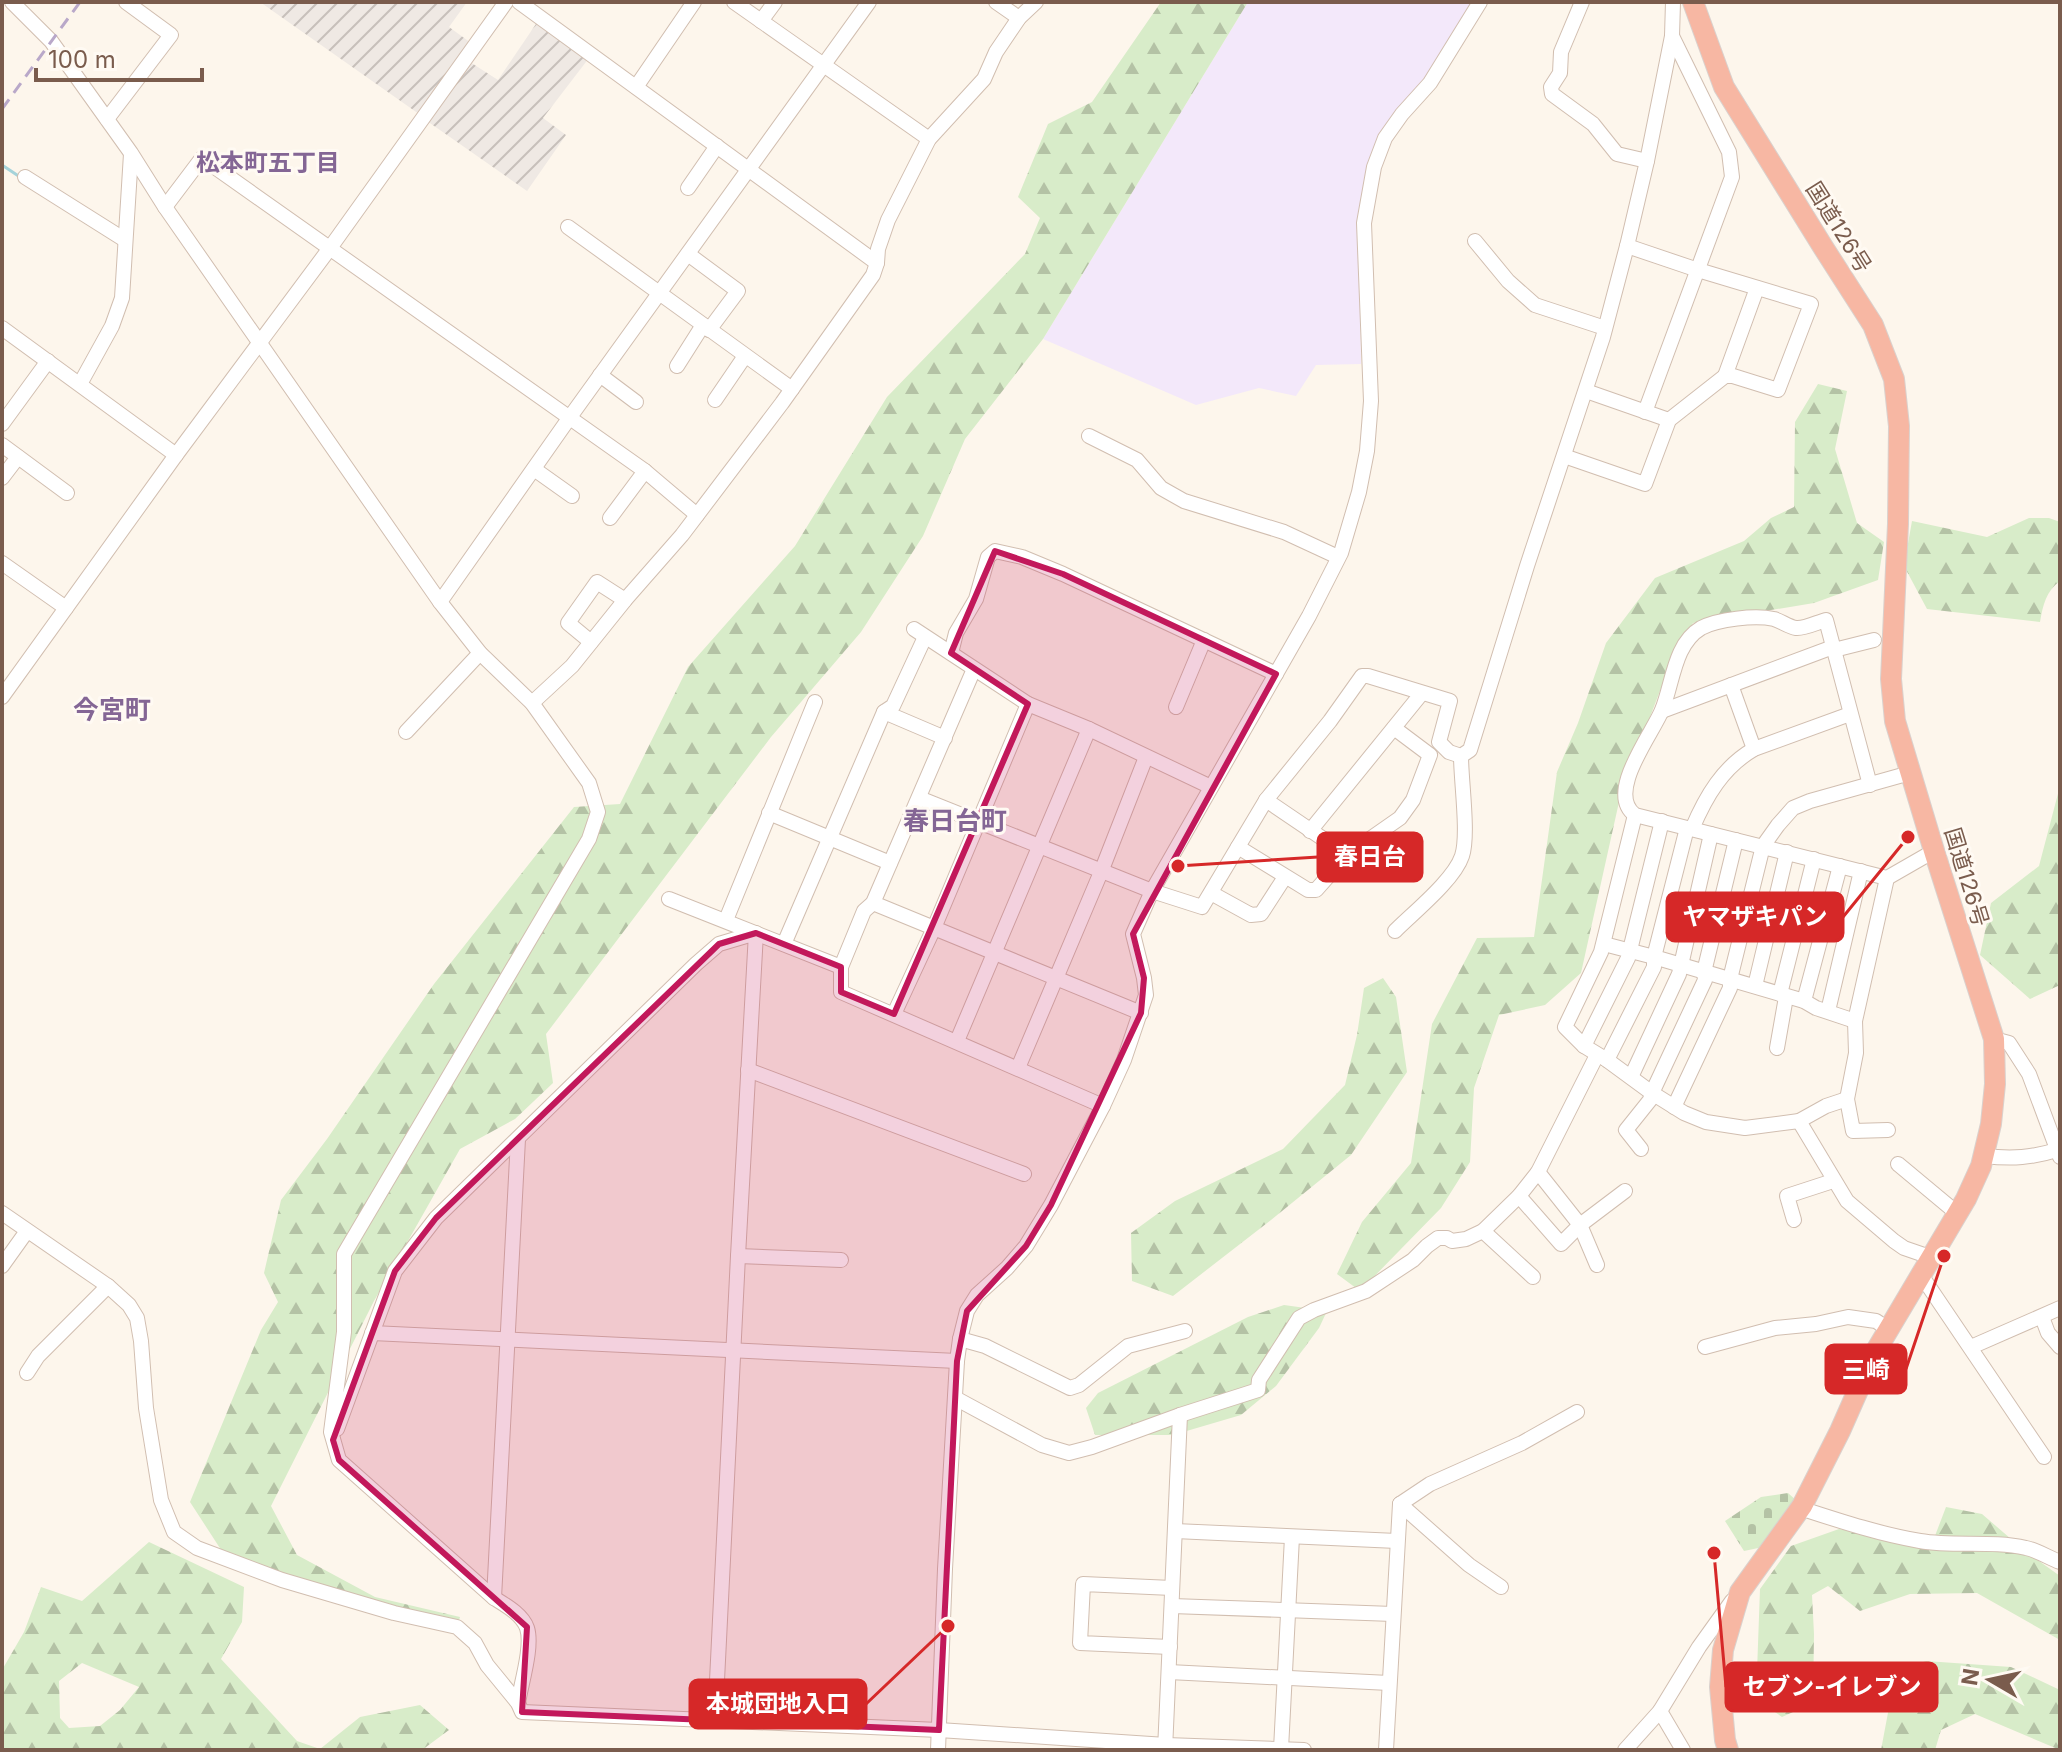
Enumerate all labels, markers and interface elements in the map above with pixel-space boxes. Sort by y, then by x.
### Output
scale bar [36,32,202,82]
text: 100 m [48,45,116,74]
district label: 松本町五丁目 [196,148,340,177]
street label: 国道126号 [1801,177,1877,277]
district label: 今宮町 [73,694,151,725]
district label: 春日台町 [903,805,1007,836]
street label: 国道126号 [1940,824,1994,930]
callout: 春日台 [1318,833,1422,881]
text: 春日台 [1334,842,1406,871]
callout: ヤマザキパン [1667,893,1843,941]
text: ヤマザキパン [1682,902,1828,931]
callout: 三崎 [1826,1345,1906,1393]
text: 三崎 [1842,1355,1890,1384]
north arrow [1950,1640,2030,1720]
callout: セブン-イレブン [1726,1663,1937,1711]
text: N [1956,1667,1984,1687]
text: セブン-イレブン [1742,1672,1922,1701]
callout: 本城団地入口 [690,1680,866,1728]
text: 本城団地入口 [706,1689,850,1718]

